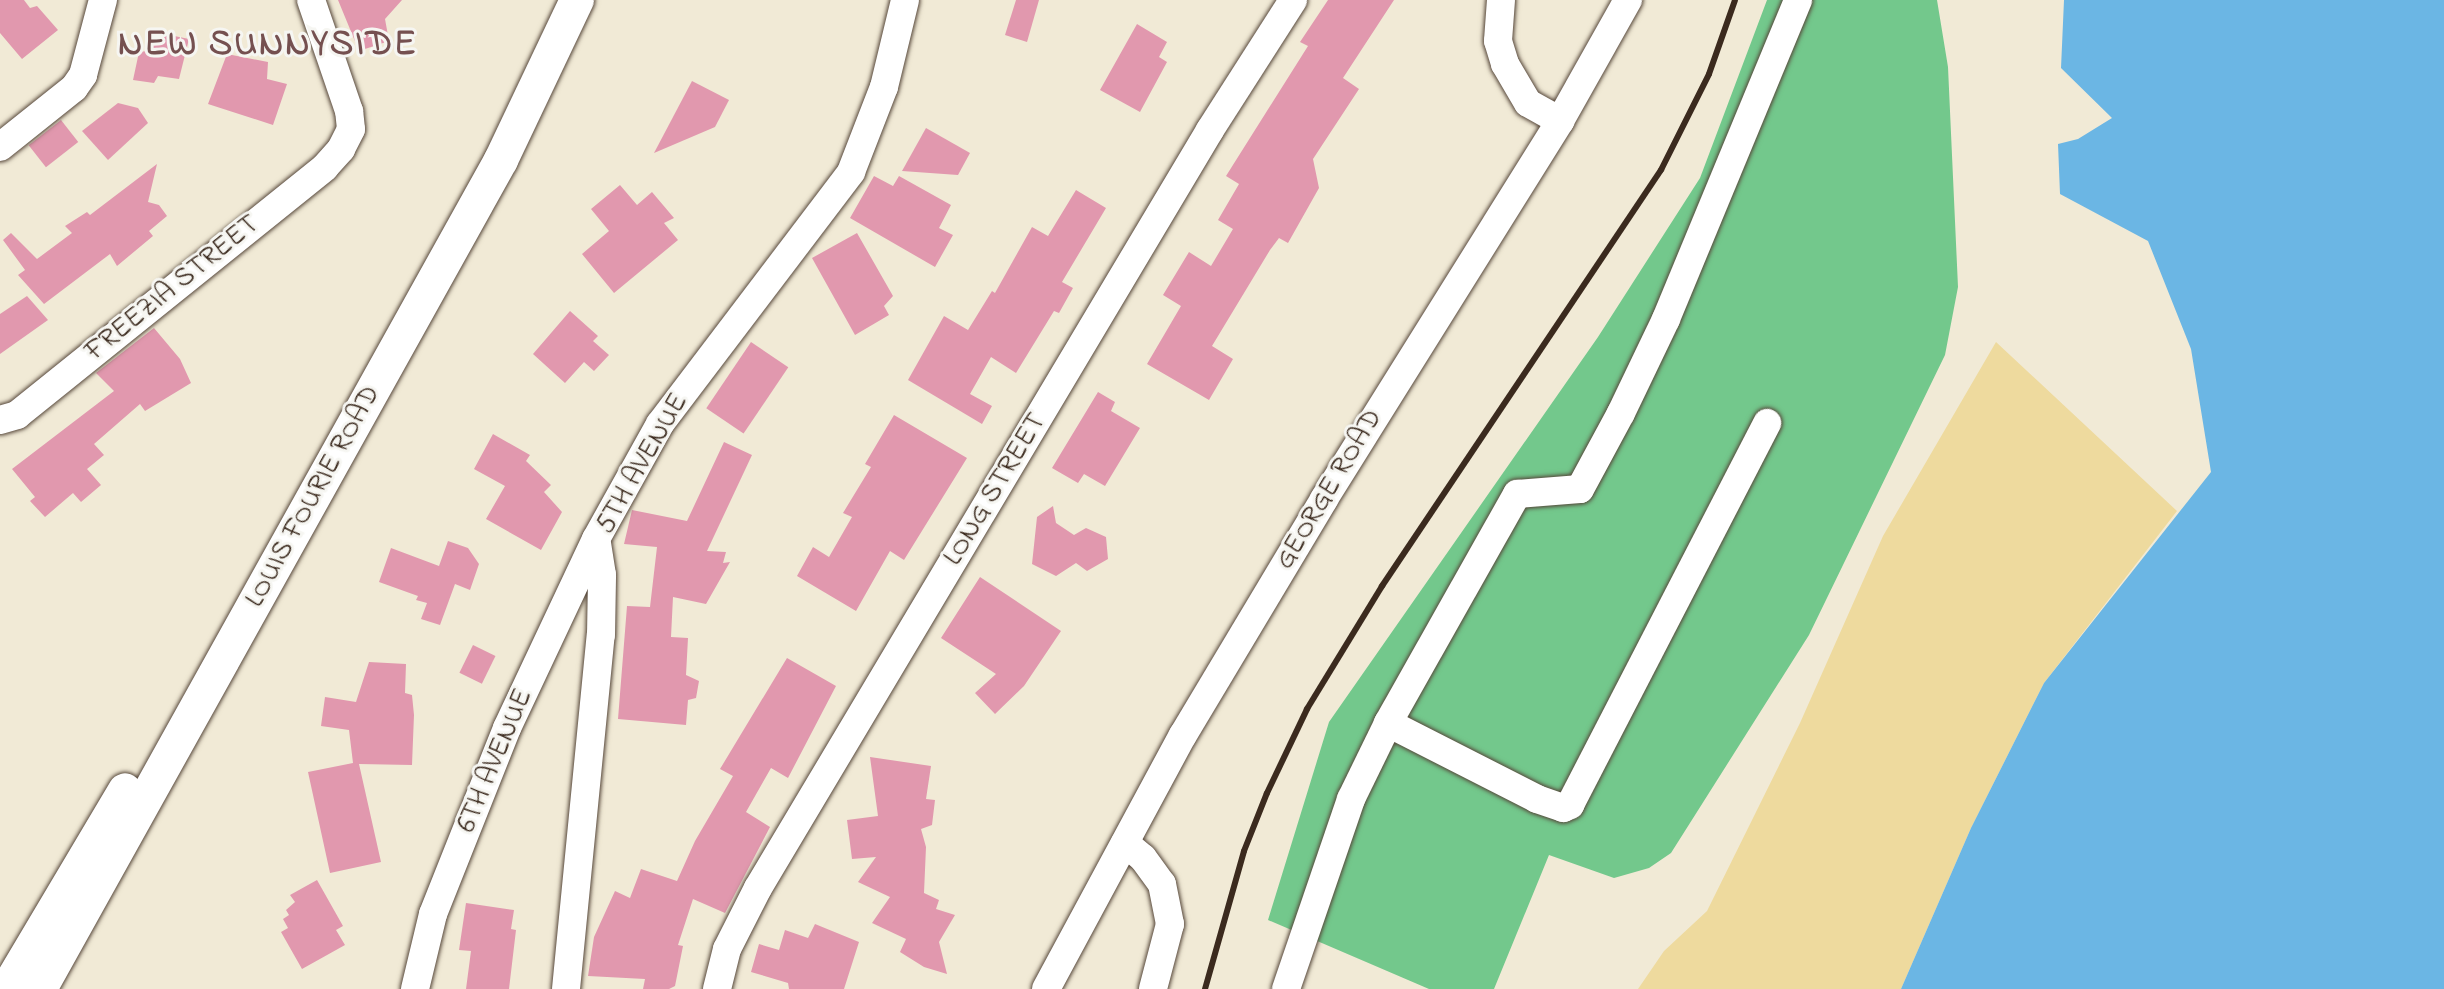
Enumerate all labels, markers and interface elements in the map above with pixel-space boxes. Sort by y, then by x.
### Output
district label: NEW SUNNYSIDE [118,24,418,68]
street label: FREEZIA STREET [79,209,267,369]
street label: LOUIS FOURIE ROAD [239,380,389,614]
street label: 5TH AVENUE [589,388,697,540]
street label: GEORGE ROAD [1269,404,1391,576]
street label: LONG STREET [937,408,1055,572]
street label: 6TH AVENUE [451,684,541,838]

